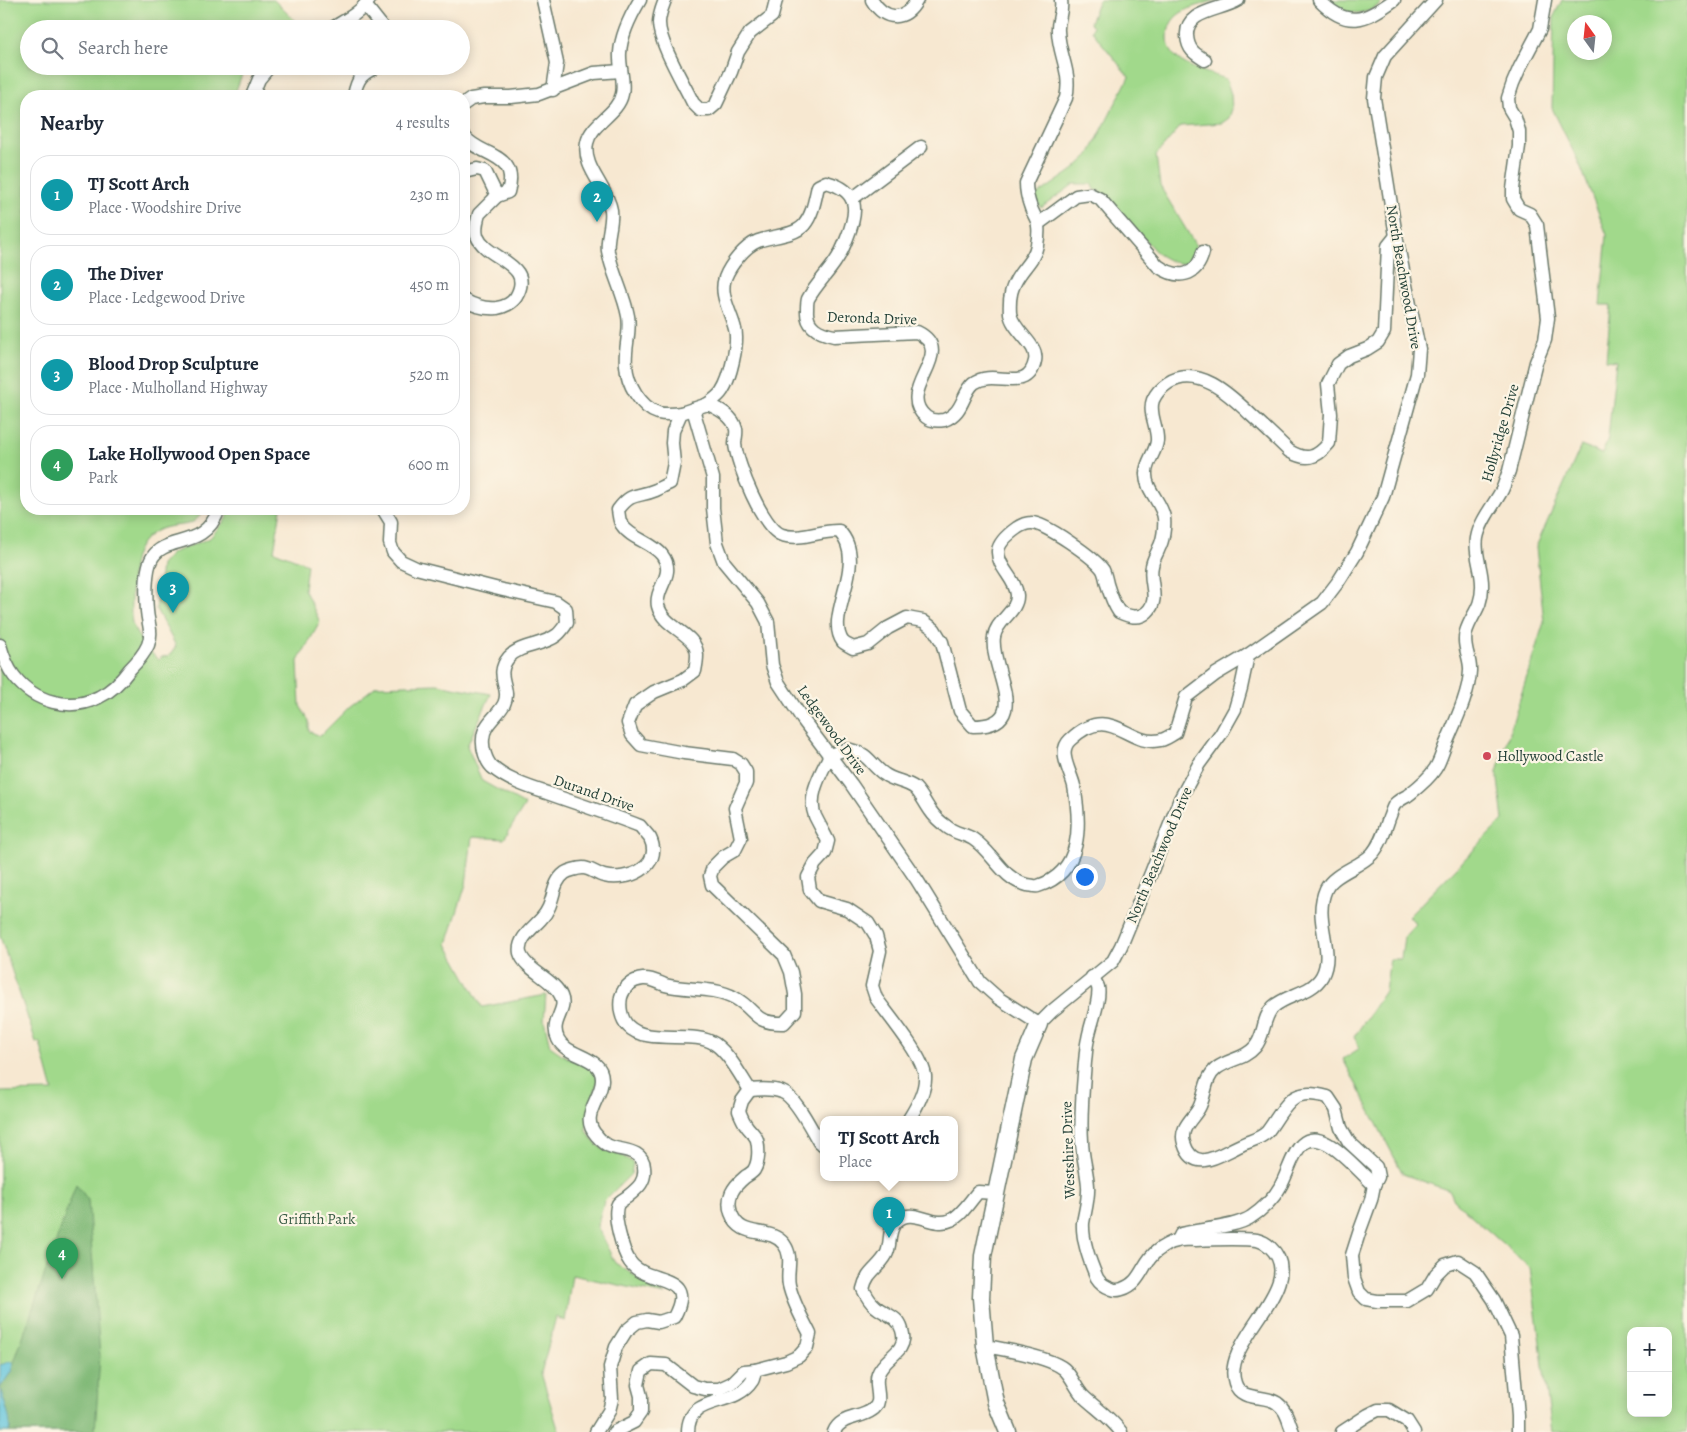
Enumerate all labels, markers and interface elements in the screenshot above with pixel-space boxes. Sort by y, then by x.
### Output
north arrow [1567,15,1612,60]
search box [20,20,470,75]
icon: search [38,34,66,62]
text: Search here [78,35,168,61]
text: Nearby [40,109,103,137]
text: 4 results [396,112,450,134]
text: TJ Scott Arch [88,171,190,197]
pin: 2 [581,181,613,222]
text: 1 [54,184,60,206]
text: 230 m [410,184,449,206]
text: Place · Woodshire Drive [88,197,241,219]
street label: North Beachwood Drive [1381,203,1427,351]
text: The Diver [88,261,163,287]
text: 2 [53,274,61,296]
text: 450 m [410,274,449,296]
text: Place · Ledgewood Drive [88,287,245,309]
street label: Deronda Drive [827,306,918,330]
text: Blood Drop Sculpture [88,351,259,377]
text: 3 [54,364,60,386]
text: 520 m [410,364,449,386]
text: Place · Mulholland Highway [88,377,267,399]
street label: Hollyridge Drive [1476,381,1524,484]
text: Lake Hollywood Open Space [88,441,310,467]
text: 4 [53,454,61,476]
text: 600 m [408,454,449,476]
text: Park [88,467,118,489]
pin: 3 [157,572,189,613]
street label: Ledgewood Drive [793,681,872,779]
place label: Hollywood Castle [1497,746,1604,766]
marker: Hollywood Castle [1481,750,1493,762]
street label: Durand Drive [551,770,637,816]
street label: North Beachwood Drive [1121,784,1197,926]
your location [1072,864,1098,890]
street label: Westshire Drive [1056,1101,1080,1200]
popup [820,1116,958,1181]
text: TJ Scott Arch [838,1125,940,1151]
text: Place [838,1151,872,1173]
pin: 1 [873,1197,905,1238]
park label: Griffith Park [278,1209,356,1229]
pin: 4 [46,1238,78,1279]
map controls [1627,1327,1672,1417]
button: + [1627,1327,1672,1372]
button: − [1627,1372,1672,1417]

